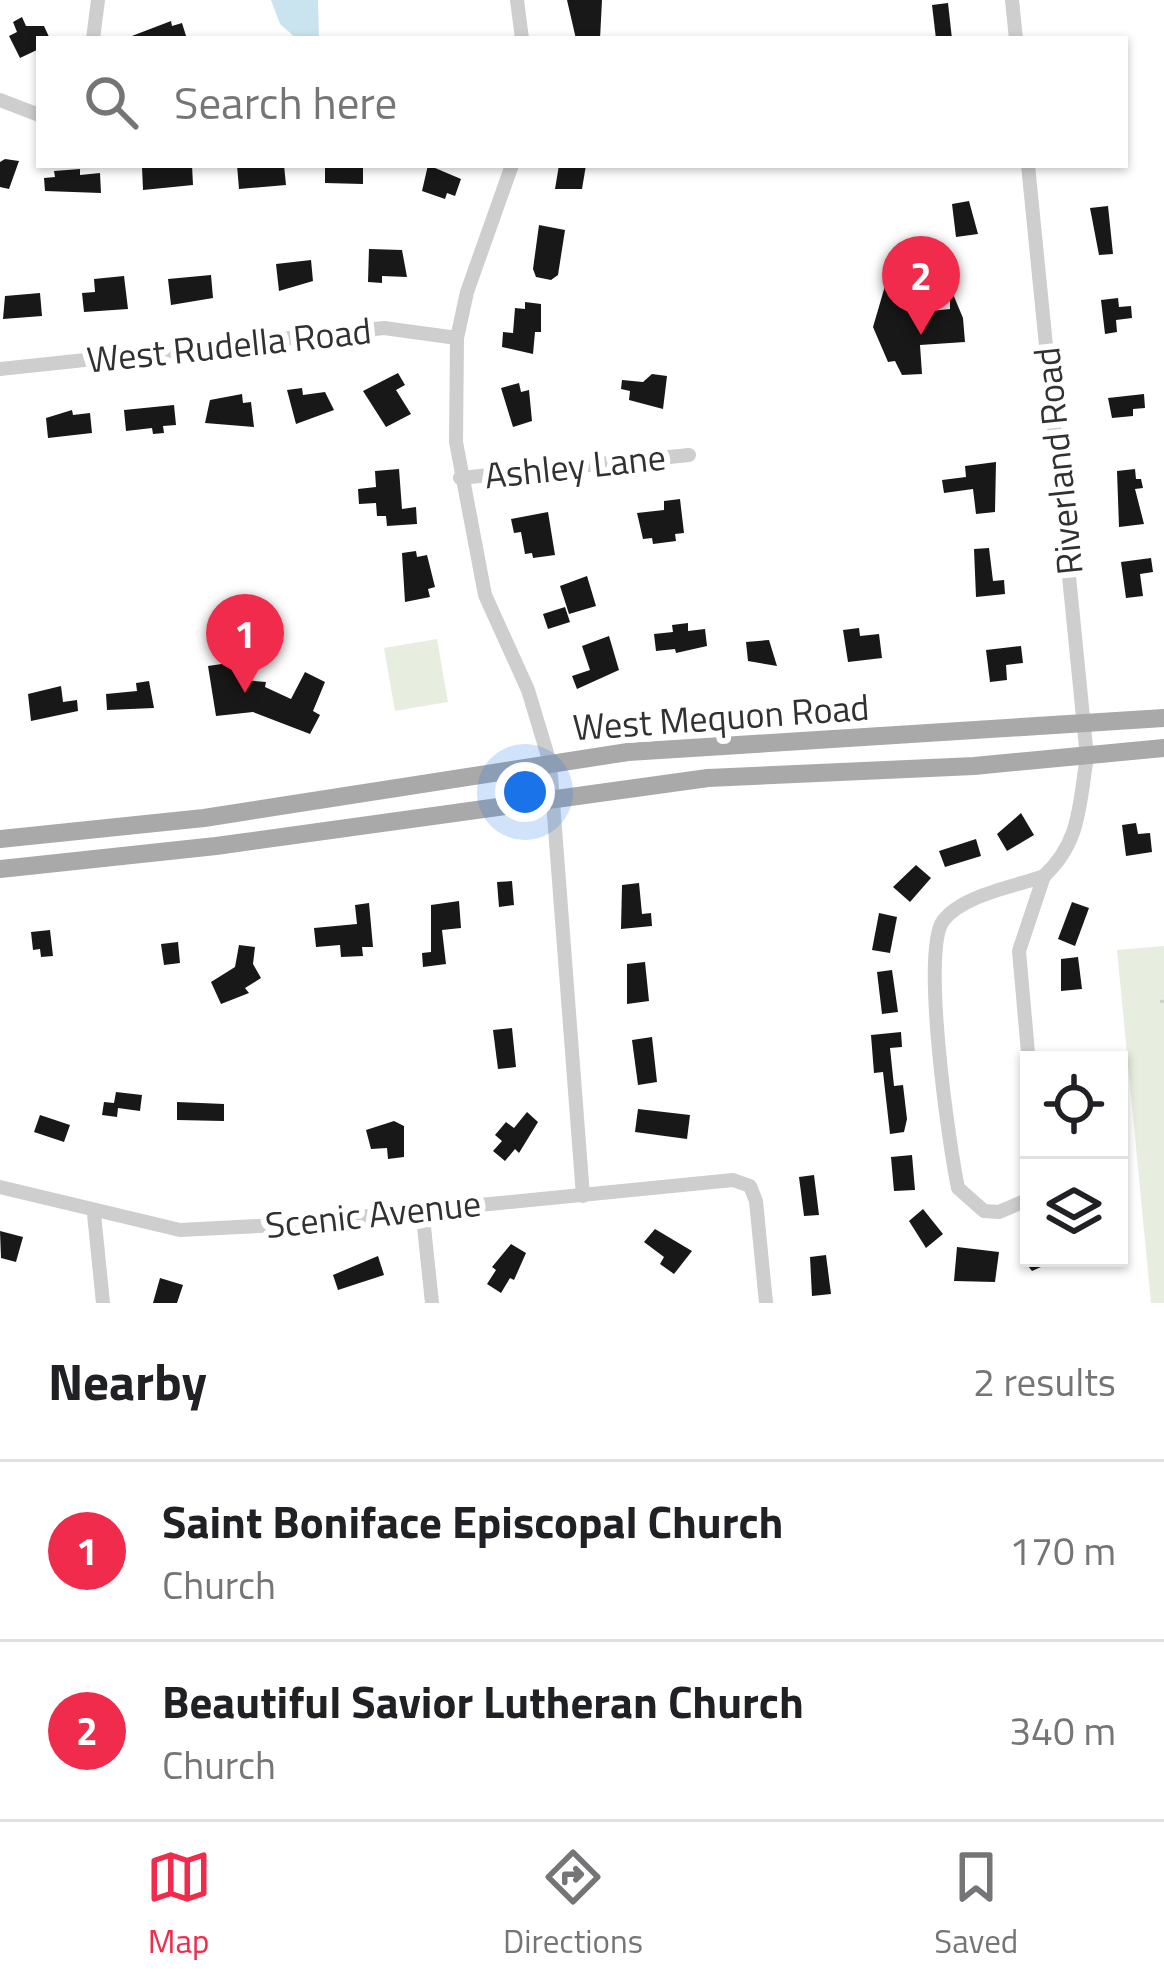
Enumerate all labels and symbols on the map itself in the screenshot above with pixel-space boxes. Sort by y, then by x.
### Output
pin: 2 [882,236,960,335]
street label: West Rudella Road [84,302,374,387]
street label: Riverland Road [1018,345,1097,577]
street label: Ashley Lane [482,429,668,502]
pin: 1 [206,594,284,693]
street label: West Mequon Road [571,679,871,754]
your location [495,762,555,822]
street label: Scenic Avenue [262,1175,484,1252]

